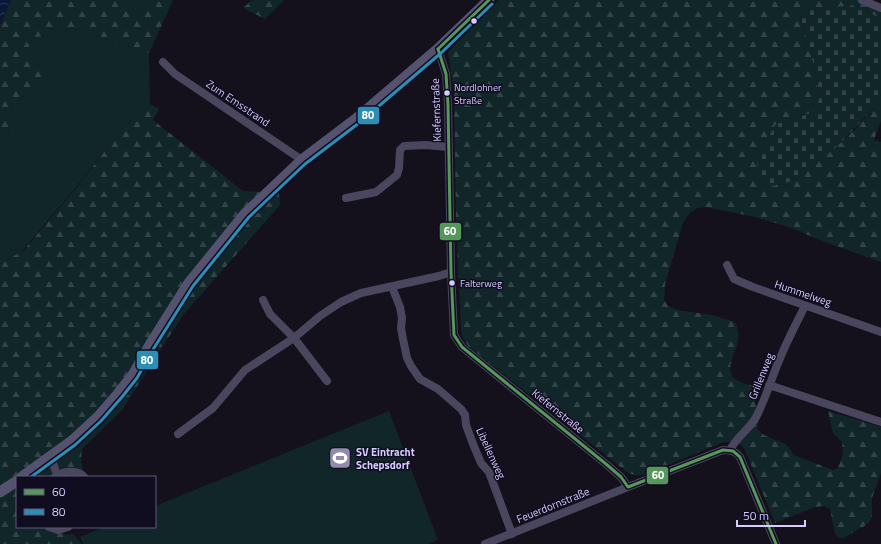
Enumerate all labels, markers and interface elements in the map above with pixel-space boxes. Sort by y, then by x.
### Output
unlabelled marker [469,16,479,26]
street label: Zum Emsstrand [203,76,273,130]
street label: Kiefernstraße [427,78,445,142]
place label: Nordlohner Straße [454,80,502,108]
marker: Nordlohner Straße [442,88,452,98]
line badge: 80 [357,106,380,125]
text: 80 [362,107,374,123]
line badge: 60 [439,222,462,241]
text: 60 [444,223,456,239]
place label: Falterweg [460,276,502,291]
street label: Hummelweg [772,276,834,310]
marker: Falterweg [447,278,457,288]
line badge: 80 [136,350,159,370]
street label: Grillenweg [744,350,778,402]
text: 80 [141,352,153,368]
street label: Kiefernstraße [528,385,588,437]
street label: Libellenweg [472,425,510,482]
place label: SV Eintracht Schepsdorf [356,444,415,473]
sports icon: SV Eintracht Schepsdorf [327,445,353,471]
line badge: 60 [646,466,669,485]
text: 60 [652,467,664,483]
legend [16,476,156,528]
text: 60 [52,482,66,501]
street label: Feuerdornstraße [514,483,592,527]
text: 80 [52,502,66,521]
scale bar [737,502,805,528]
text: 50 m [743,506,769,525]

